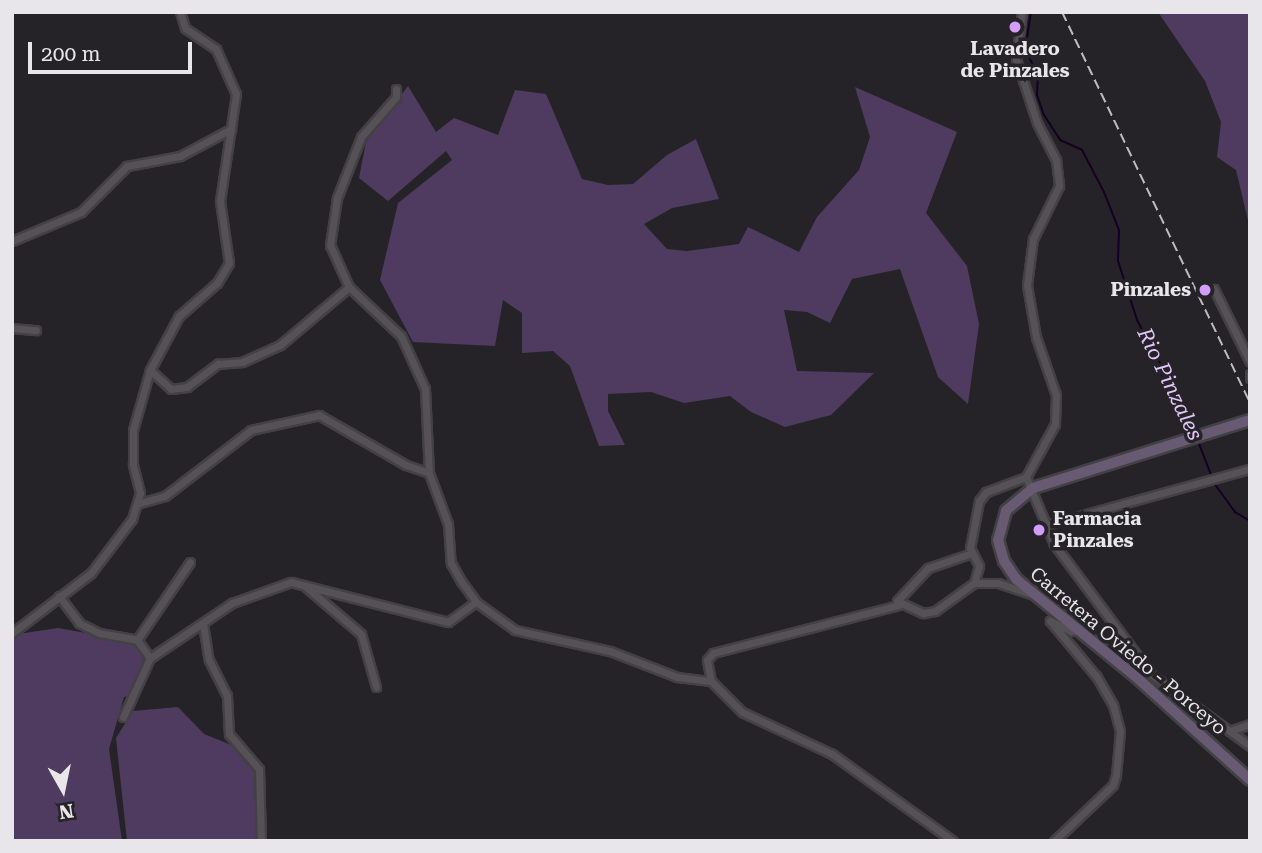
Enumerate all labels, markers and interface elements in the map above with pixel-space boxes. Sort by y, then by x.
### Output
marker: Lavadero de Pinzales [1007,19,1023,35]
scale bar [32,28,196,72]
place label: Lavadero de Pinzales [960,38,1070,82]
text: 200 m [41,42,101,66]
place label: Pinzales [1110,279,1191,301]
marker: Pinzales [1197,282,1213,298]
water label: Rio Pinzales [1132,324,1208,444]
place label: Farmacia Pinzales [1053,508,1141,552]
marker: Farmacia Pinzales [1031,522,1047,538]
street label: Carretera Oviedo - Porceyo [1025,562,1231,740]
north arrow [28,755,98,825]
text: N [57,799,75,824]

